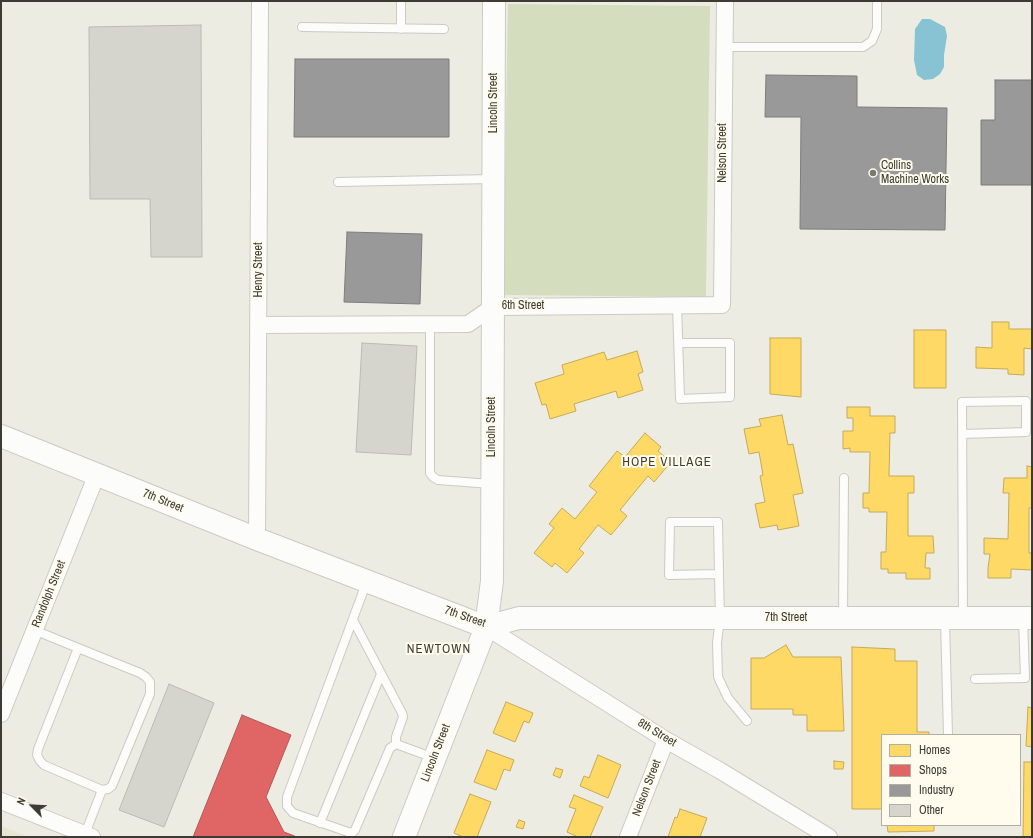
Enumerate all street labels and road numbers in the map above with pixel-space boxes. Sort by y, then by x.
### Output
street label: Lincoln Street [487,73,501,133]
street label: Nelson Street [716,123,730,183]
street label: Henry Street [252,242,266,298]
street label: 6th Street [502,299,544,313]
street label: Lincoln Street [485,397,499,457]
street label: 7th Street [141,486,185,516]
street label: Randolph Street [29,558,69,630]
street label: 7th Street [442,603,488,631]
street label: 7th Street [765,611,807,625]
street label: 8th Street [635,716,679,750]
street label: Lincoln Street [418,722,454,784]
street label: Nelson Street [630,758,664,818]

